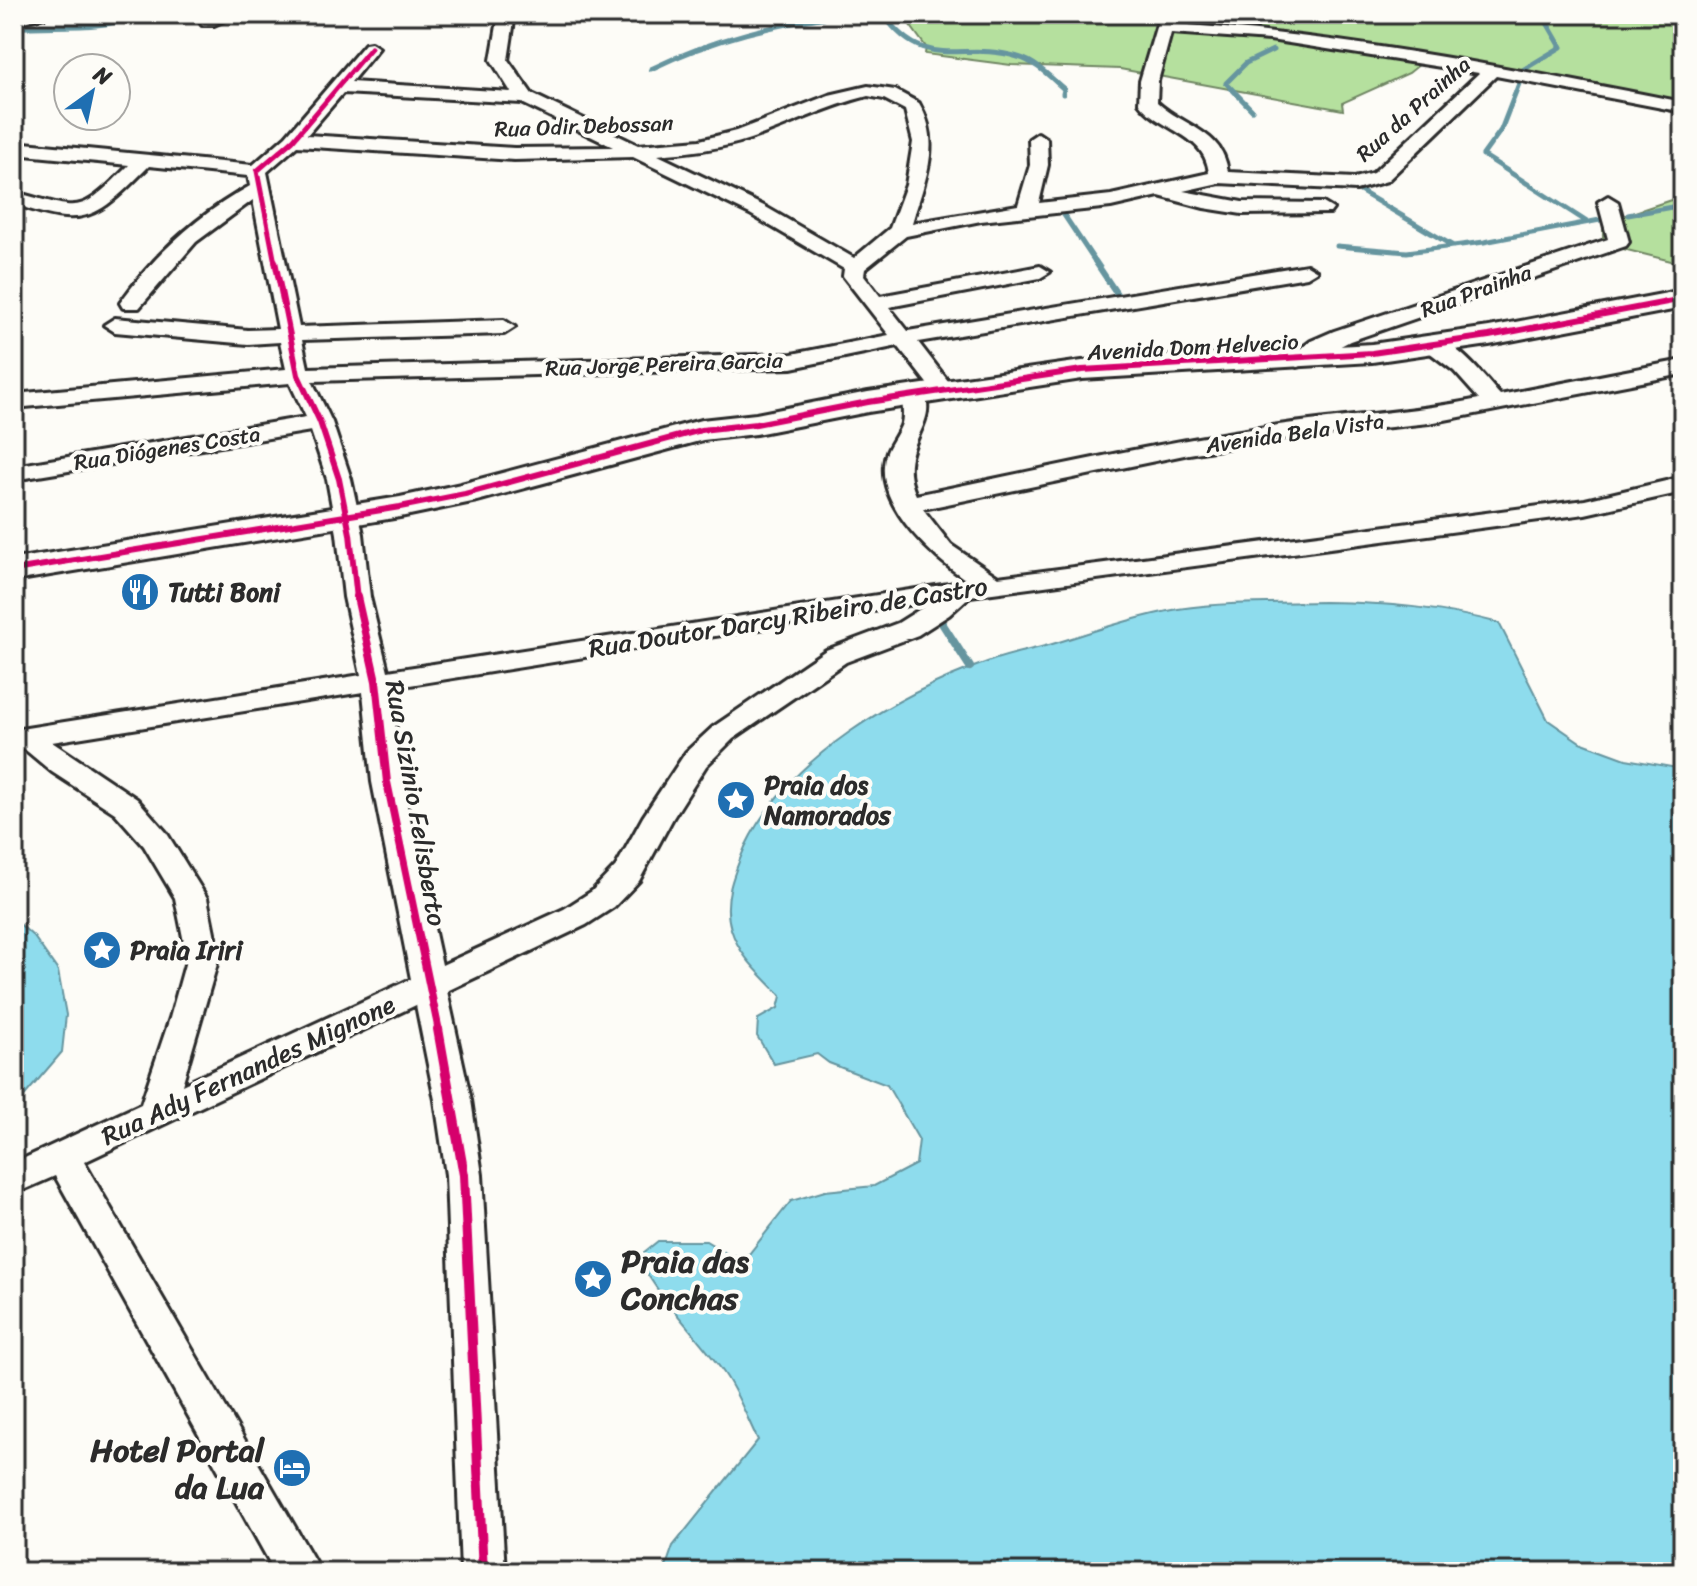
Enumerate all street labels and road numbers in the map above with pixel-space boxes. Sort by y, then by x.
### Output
street label: Rua da Prainha [1346,46,1480,172]
street label: Rua Odir Debossan [494,103,674,149]
street label: Rua Prainha [1415,253,1538,329]
street label: Avenida Dom Helvecio [1085,322,1300,372]
street label: Rua Jorge Pereira Garcia [545,340,784,388]
street label: Avenida Bela Vista [1202,401,1387,465]
street label: Rua Diógenes Costa [71,414,263,482]
street label: Rua Doutor Darcy Ribeiro de Castro [585,563,991,671]
street label: Rua Sizinio Felisberto [372,676,460,930]
street label: Rua Ady Fernandes Mignone [93,981,403,1159]

